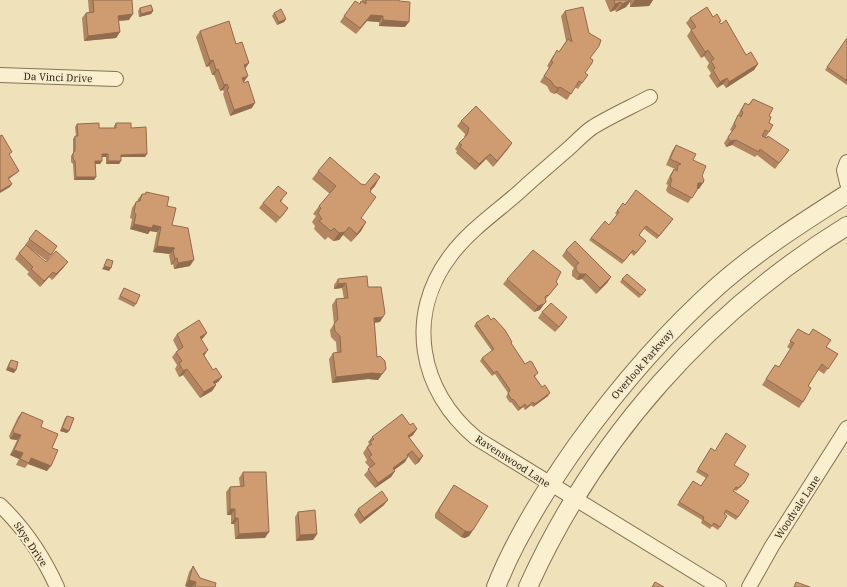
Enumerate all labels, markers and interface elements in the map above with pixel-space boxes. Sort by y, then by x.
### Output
street label: Da Vinci Drive [23,69,93,85]
street label: Overlook Parkway [608,326,676,402]
street label: Ravenswood Lane [473,431,553,491]
street label: Woodvale Lane [771,472,823,542]
street label: Skye Drive [11,519,51,569]

